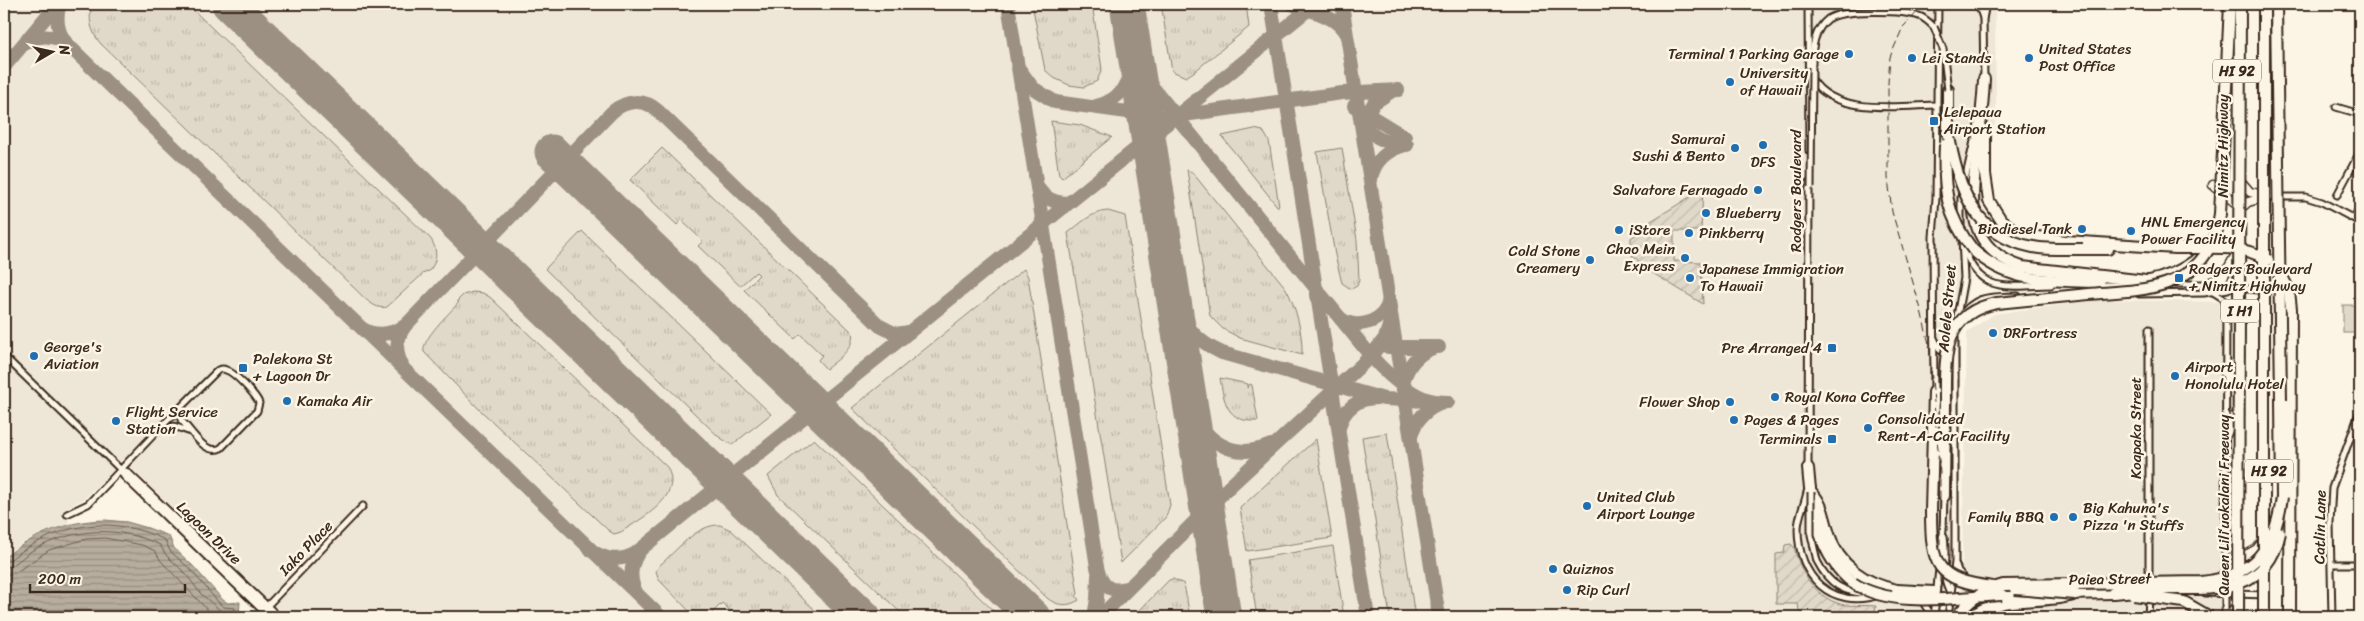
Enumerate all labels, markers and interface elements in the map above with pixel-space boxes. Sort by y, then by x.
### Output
north arrow [28,28,78,78]
place label: United States Post Office [2039,36,2132,79]
place label: Terminal 1 Parking Garage [1668,41,1839,67]
text: N [51,42,77,57]
place label: Lei Stands [1922,45,1991,71]
marker: Terminal 1 Parking Garage [1843,48,1855,60]
marker: Lei Stands [1906,52,1918,64]
marker: United States Post Office [2023,52,2035,64]
road number: HI 92 [2213,59,2261,82]
place label: University of Hawaii [1740,60,1809,103]
marker: University of Hawaii [1724,76,1736,88]
street label: Nimitz Highway [2210,94,2236,198]
place label: Lelepaua Airport Station [1943,99,2046,142]
marker: Lelepaua Airport Station [1928,115,1940,127]
place label: Samurai Sushi & Bento [1632,126,1726,169]
street label: Rodgers Boulevard [1783,129,1809,252]
marker: DFS [1757,139,1769,151]
marker: Samurai Sushi & Bento [1729,142,1741,154]
place label: DFS [1750,149,1776,175]
place label: Salvatore Fernagado [1613,177,1748,203]
marker: Salvatore Fernagado [1752,184,1764,196]
place label: Blueberry [1716,200,1781,226]
marker: Blueberry [1700,207,1712,219]
place label: HNL Emergency Power Facility [2141,209,2246,252]
place label: Biodiesel Tank [1978,216,2072,242]
place label: iStore [1629,217,1670,243]
place label: Pinkberry [1699,220,1764,246]
marker: Biodiesel Tank [2076,223,2088,235]
marker: iStore [1613,224,1625,236]
marker: HNL Emergency Power Facility [2125,225,2137,237]
marker: Pinkberry [1683,227,1695,239]
place label: Chao Mein Express [1606,236,1675,279]
place label: Cold Stone Creamery [1509,238,1580,281]
marker: Chao Mein Express [1679,252,1691,264]
marker: Cold Stone Creamery [1584,254,1596,266]
place label: Japanese Immigration To Hawaii [1699,256,1844,299]
place label: Rodgers Boulevard + Nimitz Highway [2188,256,2312,299]
street label: Aolele Street [1930,262,1964,354]
marker: Japanese Immigration To Hawaii [1684,272,1696,284]
marker: Rodgers Boulevard + Nimitz Highway [2173,272,2185,284]
road number: I H1 [2221,300,2259,322]
place label: DRFortress [2003,320,2077,346]
marker: DRFortress [1987,327,1999,339]
place label: George's Aviation [43,334,102,377]
place label: Pre Arranged 4 [1721,335,1822,361]
marker: Pre Arranged 4 [1826,342,1838,354]
place label: Palekona St + Lagoon Dr [252,346,333,389]
marker: George's Aviation [28,350,40,362]
place label: Airport Honolulu Hotel [2184,354,2285,397]
marker: Palekona St + Lagoon Dr [237,362,249,374]
marker: Airport Honolulu Hotel [2169,370,2181,382]
street label: Koapaka Street [2123,376,2149,479]
place label: Royal Kona Coffee [1785,384,1906,410]
place label: Kamaka Air [297,388,373,414]
place label: Flower Shop [1639,389,1720,415]
marker: Royal Kona Coffee [1769,391,1781,403]
marker: Kamaka Air [281,395,293,407]
marker: Flower Shop [1724,396,1736,408]
place label: Flight Service Station [126,399,218,442]
place label: Consolidated Rent-A-Car Facility [1878,406,2010,449]
place label: Pages & Pages [1744,407,1839,433]
marker: Pages & Pages [1728,414,1740,426]
street label: Queen Liliʻuokalani Freeway [2211,414,2237,595]
marker: Flight Service Station [110,415,122,427]
marker: Consolidated Rent-A-Car Facility [1862,422,1874,434]
place label: Terminals [1759,426,1822,452]
marker: Terminals [1826,433,1838,445]
road number: HI 92 [2245,460,2293,482]
place label: United Club Airport Lounge [1596,484,1695,527]
street label: Catlin Lane [2306,489,2334,564]
street label: Lagoon Drive [170,495,248,571]
place label: Big Kahuna's Pizza 'n Stuffs [2083,495,2184,538]
marker: United Club Airport Lounge [1581,500,1593,512]
place label: Family BBQ [1968,504,2044,530]
marker: Family BBQ [2048,511,2060,523]
marker: Big Kahuna's Pizza 'n Stuffs [2067,511,2079,523]
street label: Iako Place [272,514,340,583]
place label: Quiznos [1563,556,1615,582]
scale bar [30,561,185,593]
marker: Quiznos [1547,563,1559,575]
street label: Paiea Street [2069,565,2152,593]
text: 200 m [38,566,82,592]
place label: Rip Curl [1577,577,1631,603]
marker: Rip Curl [1561,584,1573,596]

